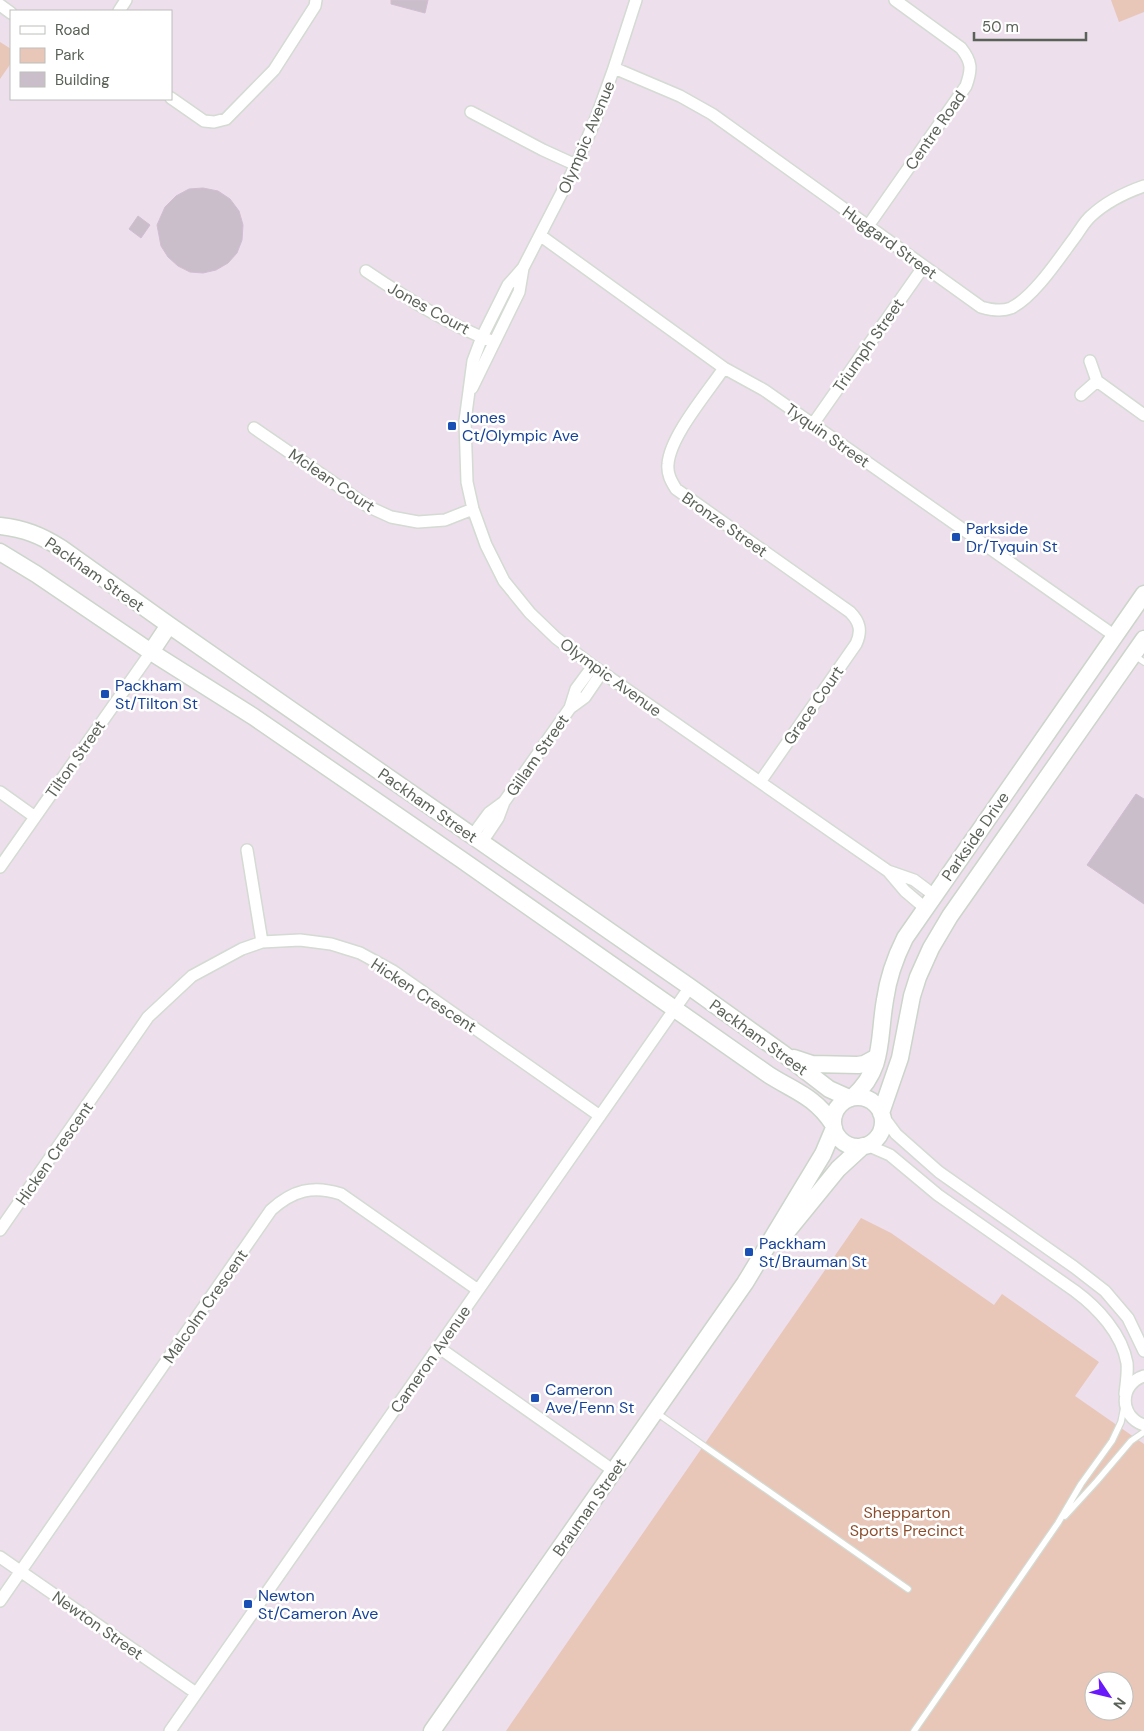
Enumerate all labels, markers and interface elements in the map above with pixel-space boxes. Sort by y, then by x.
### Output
legend [10,10,172,100]
scale bar [974,10,1086,42]
text: 50 m [982,17,1019,37]
text: Road [55,20,90,40]
text: Park [55,45,85,65]
text: Building [55,70,110,90]
street label: Olympic Avenue [553,78,620,197]
street label: Centre Road [900,86,970,174]
street label: Huggard Street [838,201,941,284]
street label: Jones Court [384,277,473,340]
street label: Triumph Street [828,294,909,396]
street label: Tyquin Street [781,399,874,472]
place label: Jones Ct/Olympic Ave [462,407,579,446]
marker: Jones Ct/Olympic Ave [446,420,458,432]
street label: Mclean Court [285,444,379,517]
street label: Bronze Street [678,487,772,562]
place label: Parkside Dr/Tyquin St [966,518,1058,557]
marker: Parkside Dr/Tyquin St [950,531,962,543]
street label: Packham Street [41,532,148,616]
street label: Olympic Avenue [556,633,666,721]
street label: Grace Court [779,662,848,749]
place label: Packham St/Tilton St [115,675,198,714]
marker: Packham St/Tilton St [99,688,111,700]
street label: Gillam Street [501,710,573,800]
street label: Tilton Street [41,716,110,802]
street label: Packham Street [374,763,481,847]
street label: Parkside Drive [937,788,1014,885]
street label: Hicken Crescent [367,953,481,1037]
street label: Packham Street [705,995,812,1080]
street label: Hicken Crescent [11,1097,98,1209]
place label: Packham St/Brauman St [759,1233,867,1272]
street label: Malcolm Crescent [158,1245,253,1367]
marker: Packham St/Brauman St [743,1246,755,1258]
street label: Cameron Avenue [386,1301,475,1417]
place label: Cameron Ave/Fenn St [545,1379,635,1418]
marker: Cameron Ave/Fenn St [529,1392,541,1404]
street label: Brauman Street [548,1454,631,1560]
park label: Shepparton Sports Precinct [850,1502,964,1541]
place label: Newton St/Cameron Ave [258,1585,378,1624]
street label: Newton Street [48,1586,147,1665]
marker: Newton St/Cameron Ave [242,1598,254,1610]
north arrow [1084,1671,1134,1721]
text: N [1109,1694,1130,1713]

